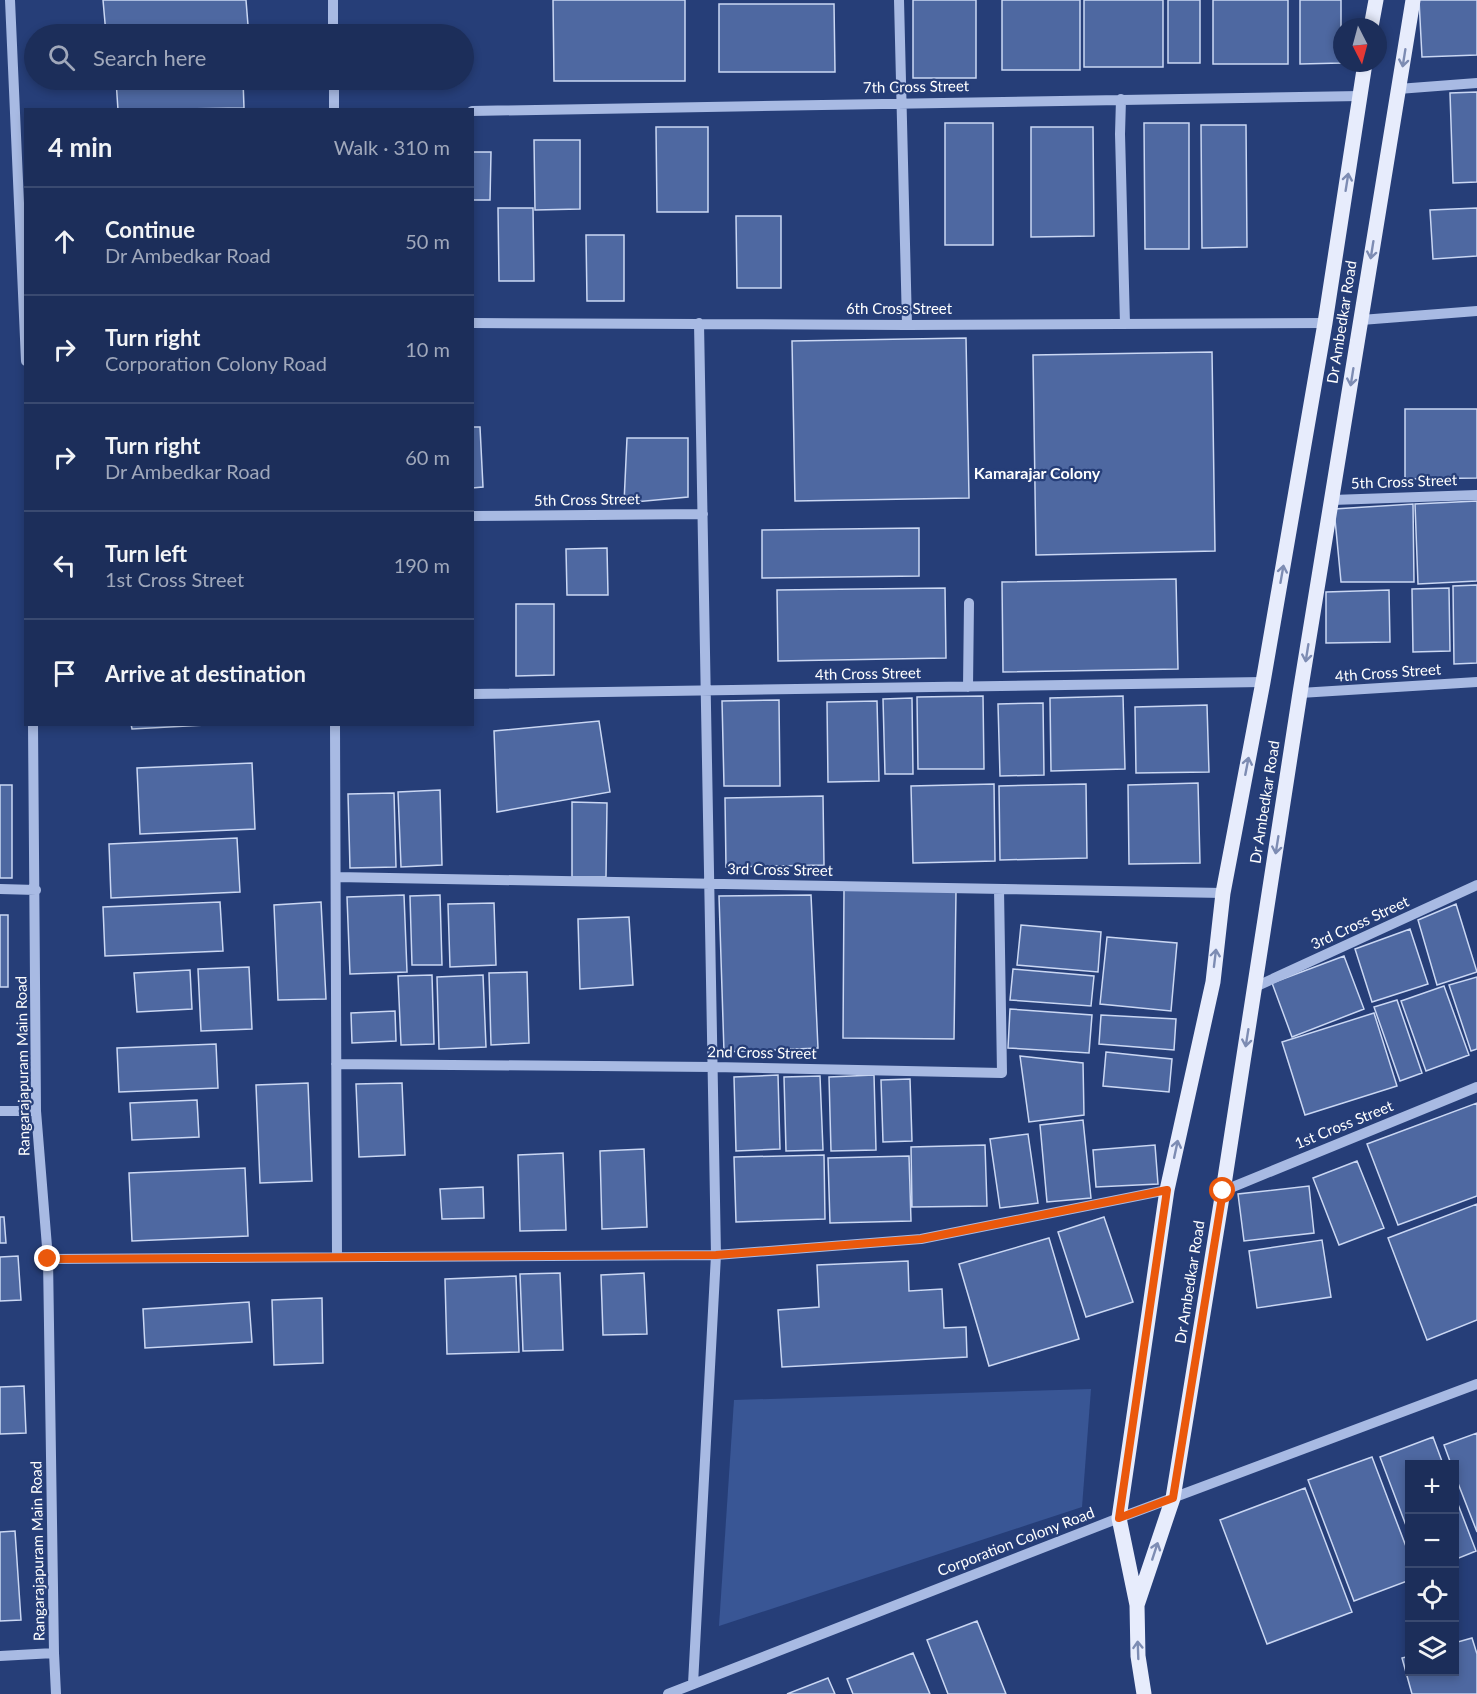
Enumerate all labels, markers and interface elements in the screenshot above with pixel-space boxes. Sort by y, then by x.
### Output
north arrow [1333,18,1387,72]
search box [24,24,474,90]
icon: search [45,41,78,74]
text: Search here [93,44,206,71]
one-way arrow [1398,47,1409,67]
street label: 7th Cross Street [863,76,970,96]
text: 4 min [48,131,112,163]
text: Walk · 310 m [334,135,450,159]
one-way arrow [1341,172,1352,192]
text: Continue [105,216,195,243]
icon: ahead [48,225,81,258]
text: 50 m [405,229,450,253]
one-way arrow [1367,240,1378,260]
text: Dr Ambedkar Road [105,243,271,267]
street label: Dr Ambedkar Road [1322,259,1360,385]
street label: 6th Cross Street [846,299,953,317]
text: Turn right [105,324,200,351]
icon: right [48,333,81,366]
text: 10 m [405,337,450,361]
text: Corporation Colony Road [105,351,327,375]
one-way arrow [1346,367,1357,387]
text: Turn right [105,432,200,459]
icon: right [48,441,81,474]
text: 60 m [405,445,450,469]
text: Dr Ambedkar Road [105,459,271,483]
district label: Kamarajar Colony [974,463,1101,482]
street label: 5th Cross Street [1351,470,1458,492]
street label: 5th Cross Street [534,489,641,509]
text: Turn left [105,540,187,567]
icon: left [48,549,81,582]
text: 190 m [394,553,450,577]
one-way arrow [1276,565,1287,585]
text: 1st Cross Street [105,567,244,591]
one-way arrow [1301,642,1312,662]
icon: arrive [48,657,81,690]
street label: 4th Cross Street [1334,659,1442,685]
text: Arrive at destination [105,660,306,687]
street label: 4th Cross Street [815,663,922,683]
street label: Dr Ambedkar Road [1245,739,1283,865]
one-way arrow [1242,757,1253,776]
one-way arrow [1271,835,1282,855]
street label: 3rd Cross Street [727,859,834,879]
street label: 3rd Cross Street [1308,891,1412,953]
one-way arrow [1210,949,1221,969]
street label: Rangarajapuram Main Road [11,976,33,1156]
one-way arrow [1241,1028,1252,1047]
street label: 2nd Cross Street [707,1042,817,1062]
street label: 1st Cross Street [1292,1096,1396,1152]
one-way arrow [1170,1140,1182,1159]
route start [1209,1177,1235,1203]
street label: Dr Ambedkar Road [1170,1219,1208,1345]
route end [34,1245,60,1271]
map controls [1405,1460,1459,1676]
button: + [1405,1460,1459,1514]
street label: Rangarajapuram Main Road [26,1461,48,1641]
street label: Corporation Colony Road [935,1503,1097,1579]
button: − [1405,1514,1459,1568]
one-way arrow [1150,1542,1161,1561]
button: locate [1405,1568,1459,1622]
button: layers [1405,1622,1459,1676]
one-way arrow [1132,1640,1144,1660]

